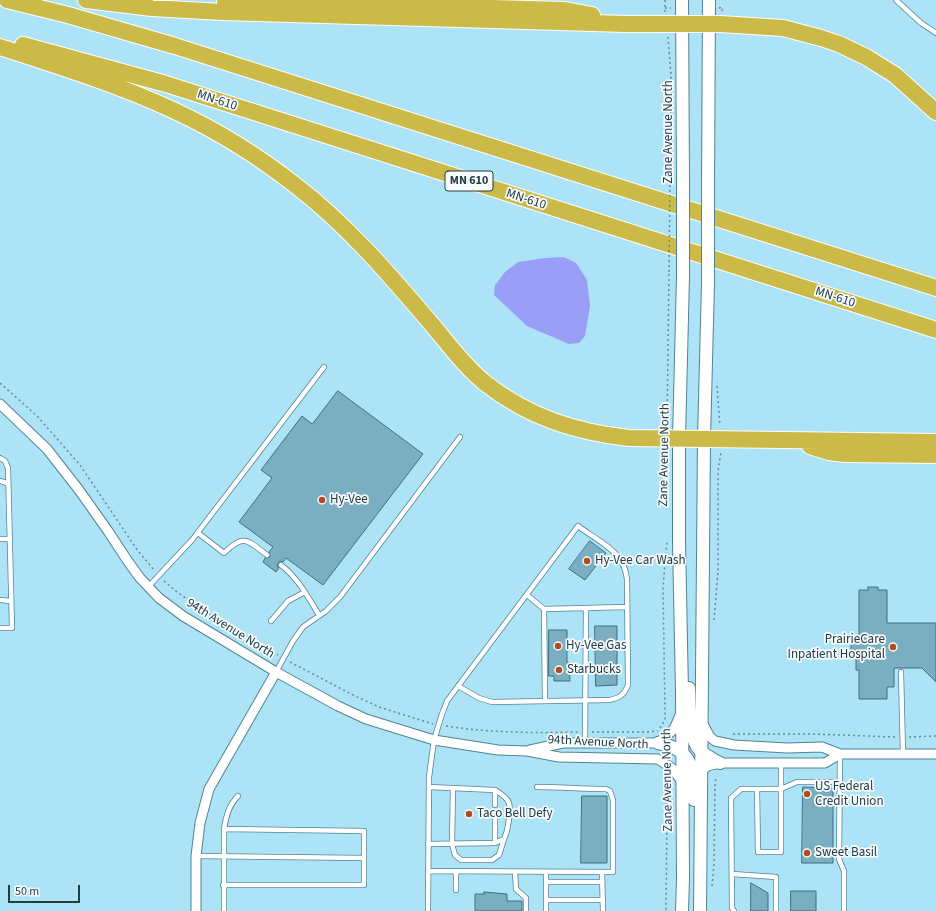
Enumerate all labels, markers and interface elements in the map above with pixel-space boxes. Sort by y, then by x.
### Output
street label: Zane Avenue North [661,80,677,184]
street label: MN-610 [195,87,239,115]
road number: MN 610 [445,171,493,191]
street label: MN-610 [504,186,548,214]
street label: MN-610 [813,284,857,312]
street label: Zane Avenue North [656,403,674,507]
place label: Hy-Vee [330,492,368,508]
marker: Hy-Vee [317,495,327,505]
place label: Hy-Vee Car Wash [595,553,686,569]
marker: Hy-Vee Car Wash [582,556,592,566]
street label: 94th Avenue North [183,596,277,662]
place label: PrairieCare Inpatient Hospital [788,632,885,663]
place label: Hy-Vee Gas [566,638,626,654]
marker: Hy-Vee Gas [553,641,563,651]
marker: PrairieCare Inpatient Hospital [888,642,898,652]
place label: Starbucks [567,662,621,678]
marker: Starbucks [554,665,564,675]
street label: Zane Avenue North [659,728,677,832]
street label: 94th Avenue North [547,733,649,753]
place label: US Federal Credit Union [815,779,884,810]
marker: US Federal Credit Union [802,789,812,799]
place label: Taco Bell Defy [477,806,552,822]
marker: Taco Bell Defy [464,809,474,819]
place label: Sweet Basil [815,845,877,861]
marker: Sweet Basil [802,848,812,858]
scale bar [10,877,82,903]
text: 50 m [15,883,39,900]

